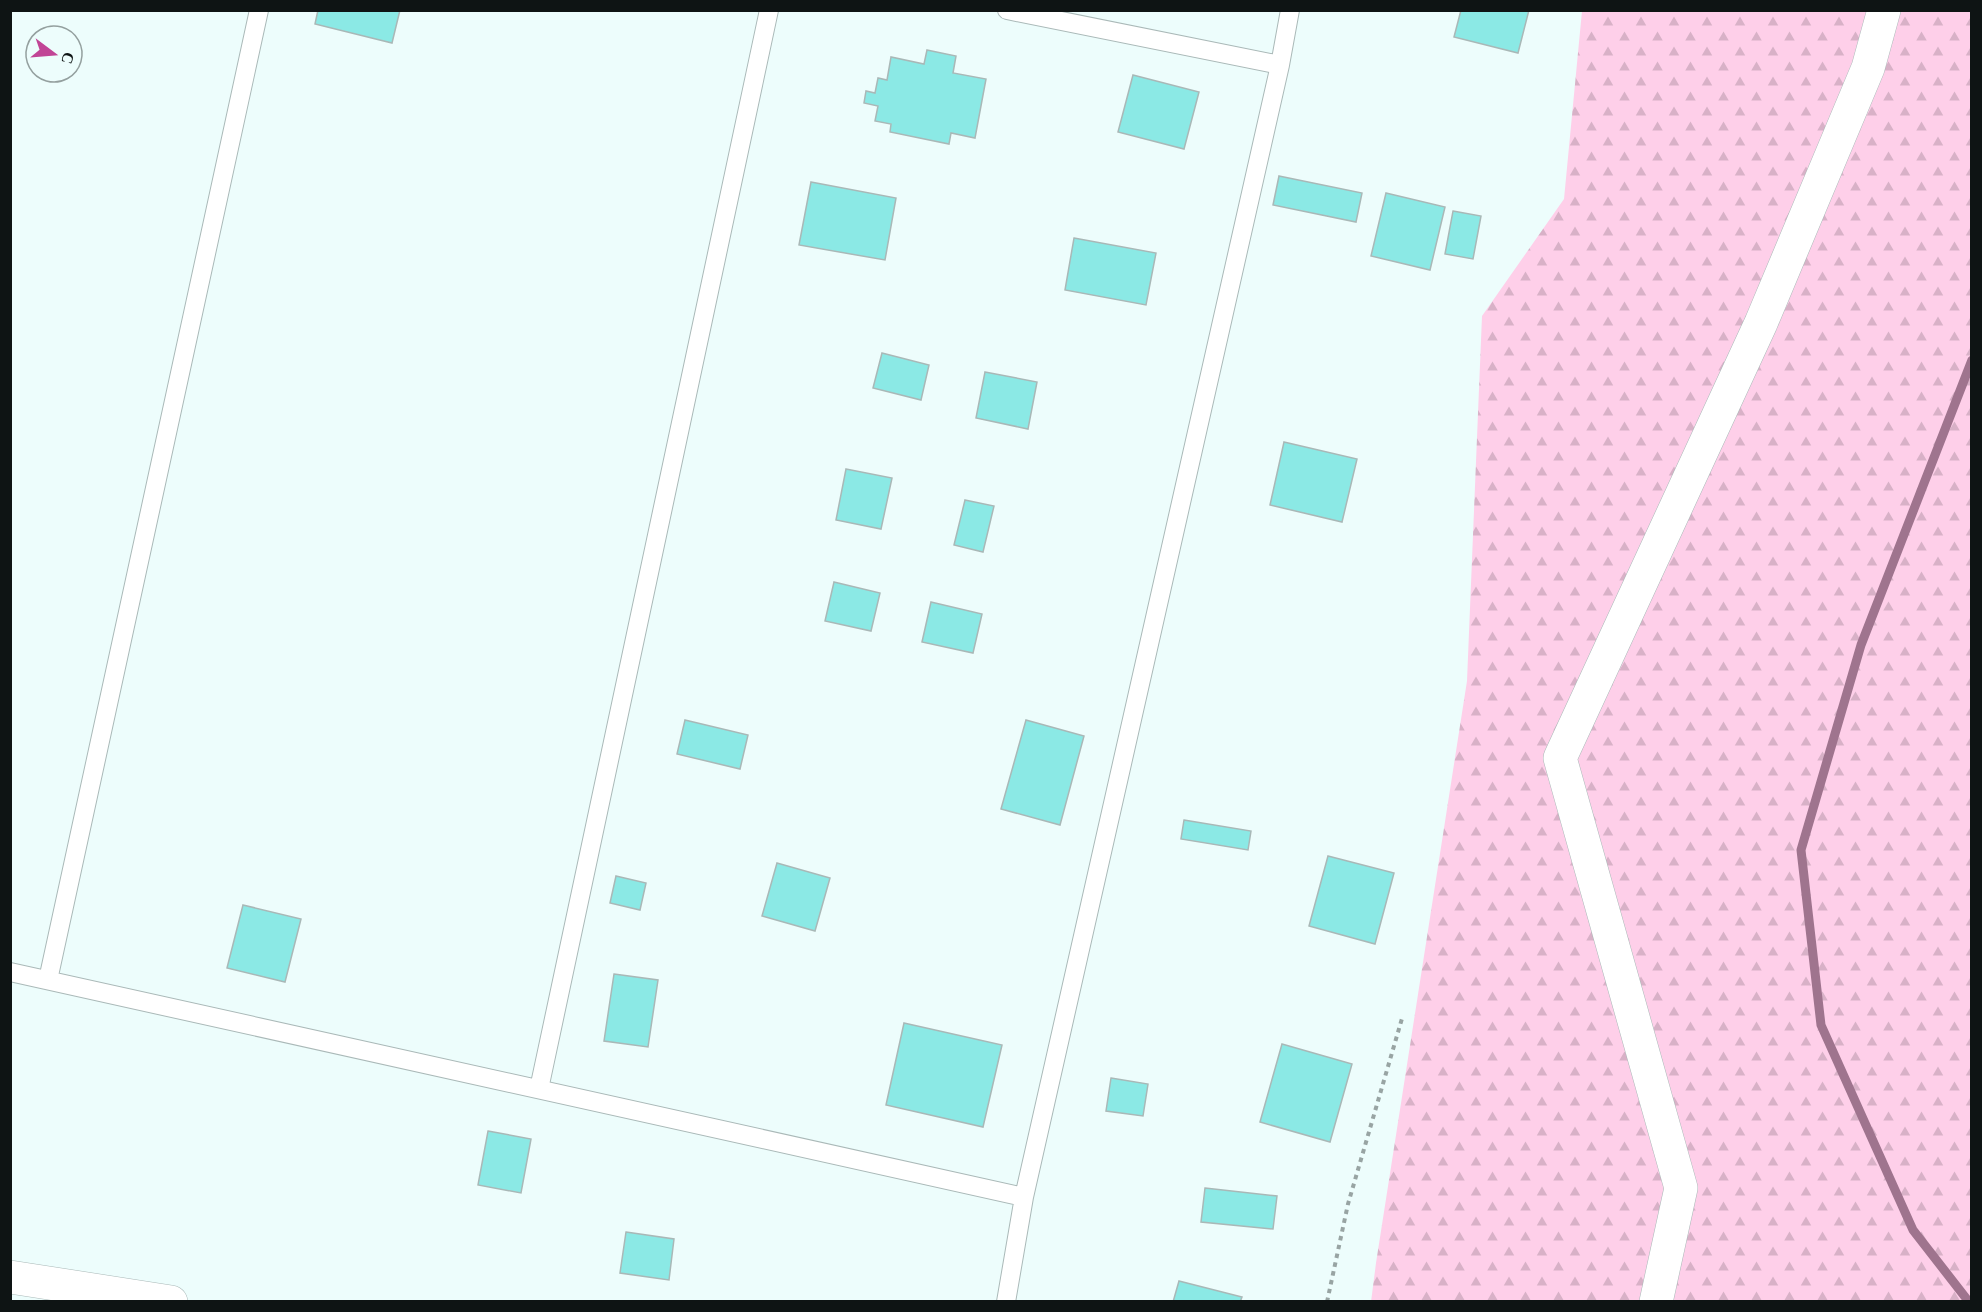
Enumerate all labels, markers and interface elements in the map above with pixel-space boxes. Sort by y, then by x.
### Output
north arrow [24,24,84,84]
text: С [57,50,80,66]

